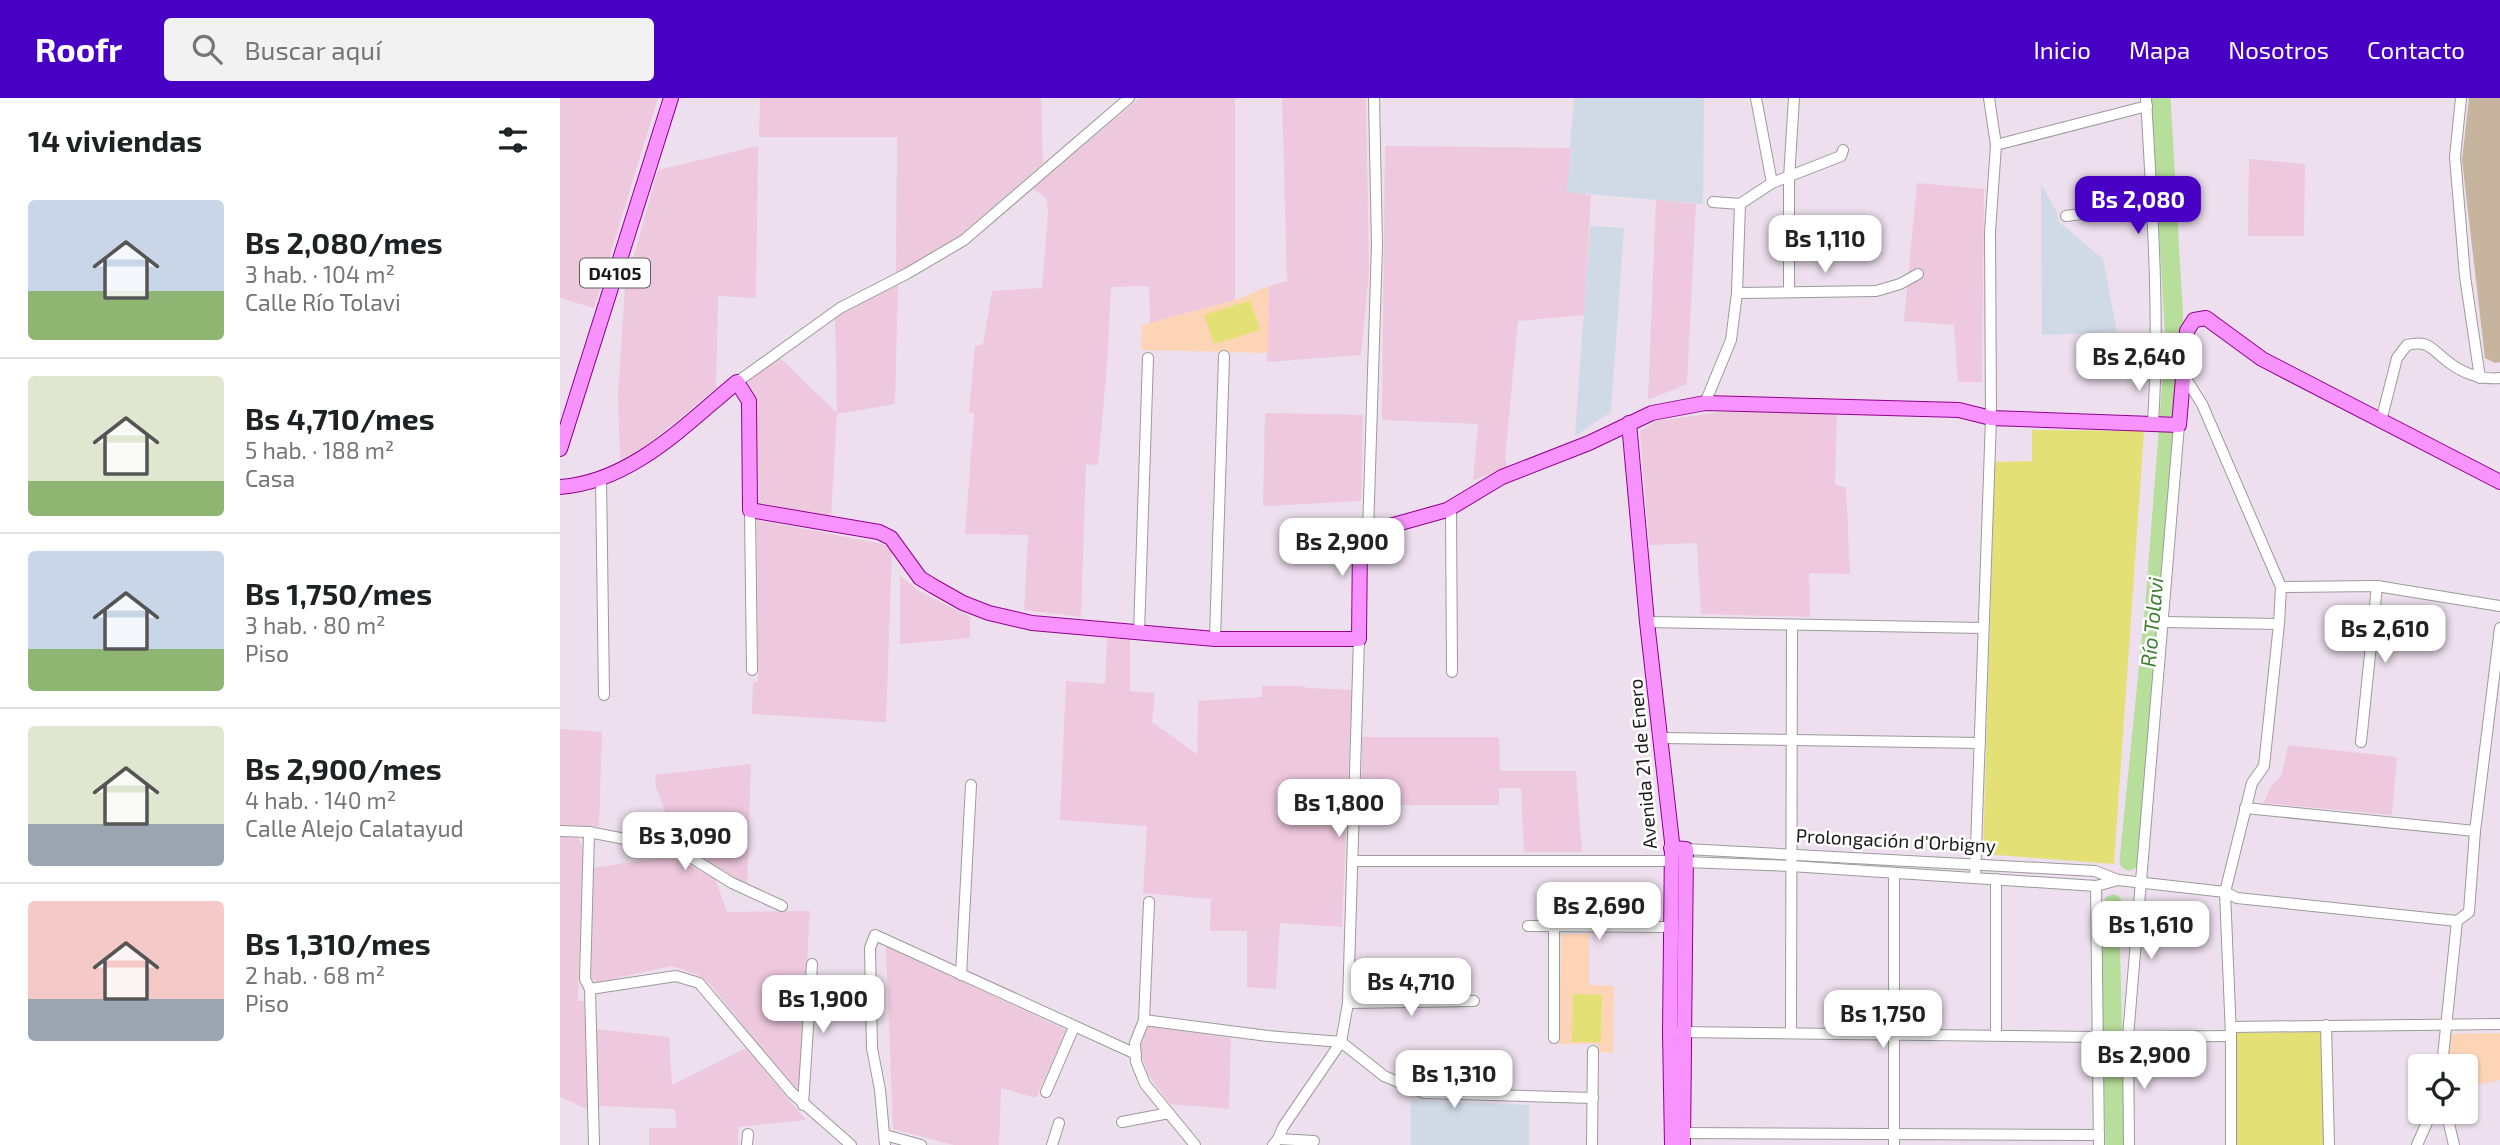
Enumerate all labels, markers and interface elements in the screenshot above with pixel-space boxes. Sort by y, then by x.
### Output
search box [164,18,654,81]
text: Roofr [35,29,122,69]
icon: search [188,30,226,68]
text: Buscar aquí [244,34,382,65]
text: Inicio [2033,35,2091,64]
text: Mapa [2129,35,2190,64]
text: Nosotros [2228,35,2329,64]
text: Contacto [2367,35,2465,64]
icon: filters [494,121,532,159]
text: 14 viviendas [28,122,202,158]
pin: Bs 2,080 [2066,176,2210,236]
text: Bs 2,080 [2091,185,2185,213]
pin: Bs 1,110 [1753,216,1897,275]
text: Bs 2,080/mes [245,224,443,260]
text: Bs 1,110 [1785,224,1865,252]
icon: home [84,228,168,312]
road number: D4105 [580,258,650,288]
text: 3 hab. · 104 m² [245,260,395,288]
text: Calle Río Tolavi [245,288,401,316]
pin: Bs 2,640 [2067,334,2211,393]
text: Bs 2,640 [2092,342,2186,370]
text: Bs 4,710/mes [245,400,435,436]
icon: home [84,404,168,488]
text: 5 hab. · 188 m² [245,436,394,464]
text: Casa [245,464,295,492]
pin: Bs 2,900 [1270,518,1414,578]
text: Bs 2,900 [1295,527,1389,555]
text: Bs 1,750/mes [245,575,432,611]
water label: Río Tolavi [2135,576,2167,668]
icon: home [84,579,168,663]
pin: Bs 2,610 [2313,606,2457,665]
text: 3 hab. · 80 m² [245,611,386,639]
text: Bs 2,610 [2341,614,2429,642]
text: Piso [245,639,289,667]
street label: Avenida 21 de Enero [1623,678,1661,850]
text: Bs 2,900/mes [245,750,442,786]
icon: home [84,754,168,838]
pin: Bs 1,800 [1267,780,1411,839]
text: 4 hab. · 140 m² [245,786,396,814]
text: Bs 1,800 [1294,788,1384,816]
pin: Bs 3,090 [613,812,757,872]
text: Calle Alejo Calatayud [245,814,464,842]
text: Bs 3,090 [638,821,732,849]
street label: Prolongación d'Orbigny [1795,823,1997,857]
pin: Bs 2,690 [1527,882,1671,942]
text: Bs 2,690 [1553,891,1645,919]
pin: Bs 1,610 [2079,902,2223,961]
text: Bs 1,610 [2108,910,2194,938]
text: Bs 1,310/mes [245,925,431,961]
icon: home [84,929,168,1013]
pin: Bs 4,710 [1339,958,1483,1018]
text: 2 hab. · 68 m² [245,961,385,989]
text: Bs 4,710 [1367,967,1455,995]
pin: Bs 1,900 [751,976,895,1035]
text: Bs 1,900 [778,984,868,1012]
text: Piso [245,989,289,1017]
pin: Bs 1,750 [1811,990,1955,1050]
text: Bs 1,750 [1840,999,1926,1027]
pin: Bs 2,900 [2072,1032,2216,1091]
text: Bs 2,900 [2097,1040,2191,1068]
pin: Bs 1,310 [1382,1051,1526,1110]
map controls [2408,1054,2478,1124]
button: locate [2408,1054,2478,1124]
text: Bs 1,310 [1412,1059,1496,1087]

